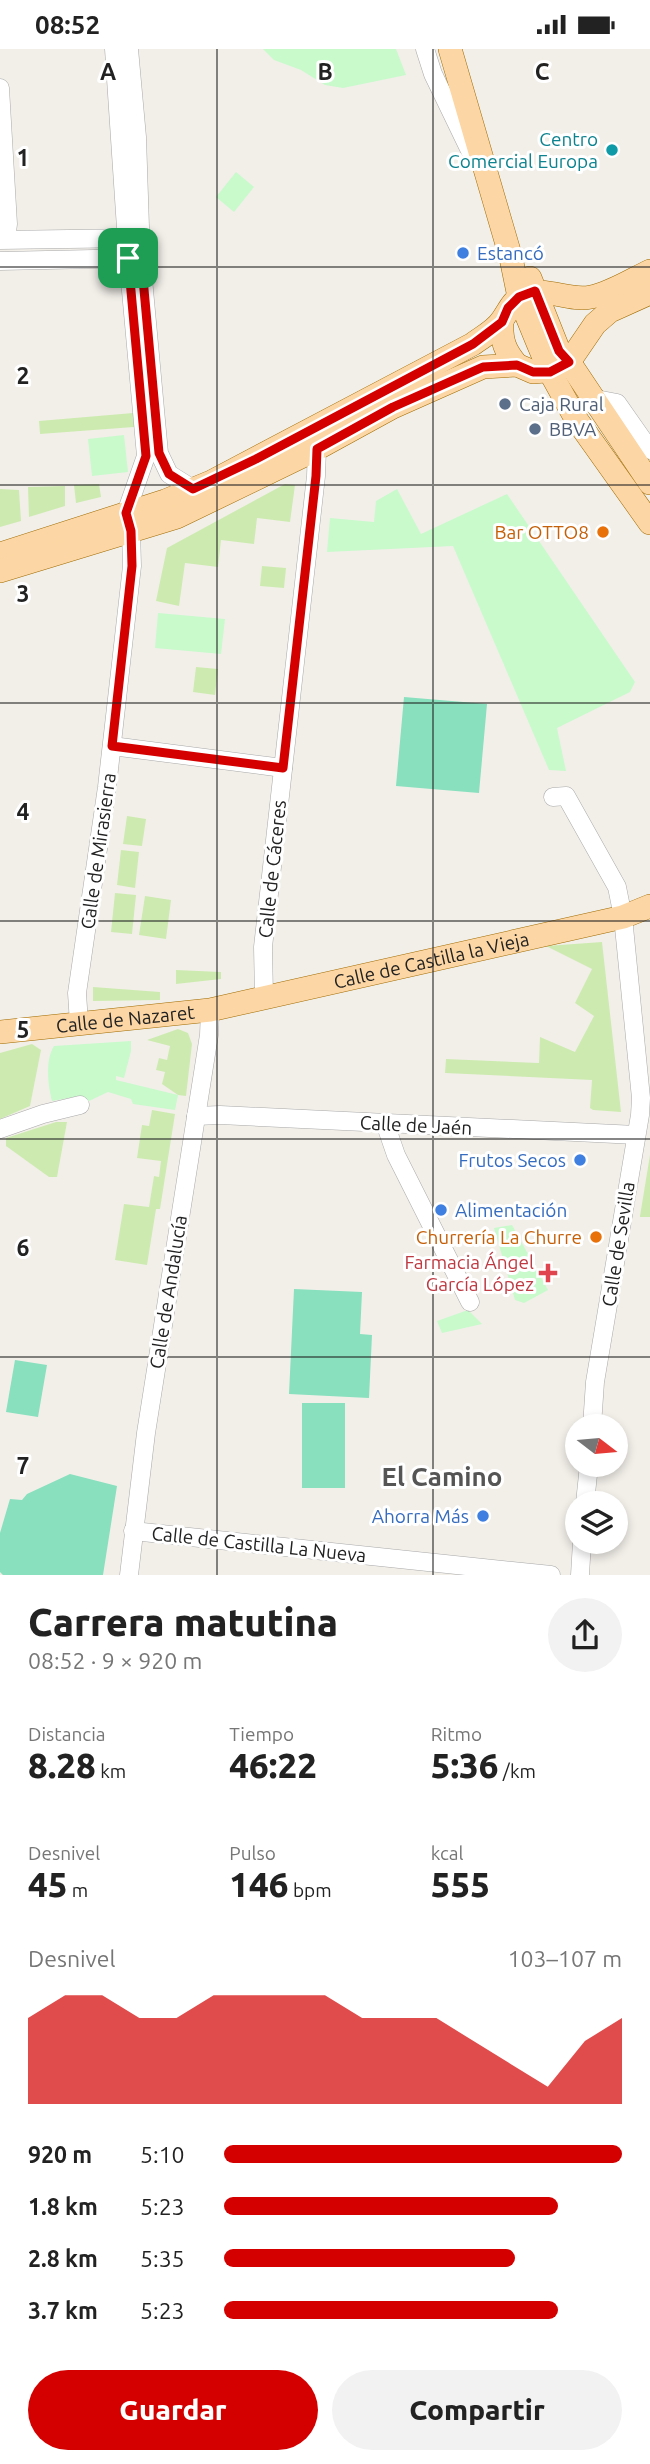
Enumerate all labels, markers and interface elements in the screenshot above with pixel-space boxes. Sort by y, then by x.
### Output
text: 08:52 [35,10,100,39]
text: A [100,59,116,84]
text: B [317,59,333,84]
text: C [535,59,550,84]
place label: Centro Comercial Europa [448,128,598,172]
marker: Centro Comercial Europa [604,142,620,158]
text: 1 [17,145,29,170]
pin [98,228,158,288]
icon: arrive [109,239,147,277]
place label: Estancó [477,242,544,264]
marker: Estancó [455,245,471,261]
text: 2 [17,363,29,388]
place label: Caja Rural [519,393,604,415]
marker: Caja Rural [497,396,513,412]
place label: BBVA [549,418,597,440]
marker: BBVA [527,421,543,437]
place label: Bar OTTO8 [494,521,589,543]
marker: Bar OTTO8 [595,524,611,540]
text: 3 [17,581,29,606]
street label: Calle de Mirasierra [76,771,120,931]
text: 4 [17,799,30,824]
street label: Calle de Cáceres [254,799,290,939]
street label: Calle de Castilla la Vieja [332,928,531,993]
street label: Calle de Nazaret [55,1001,196,1037]
text: 5 [17,1017,29,1042]
street label: Calle de Jaén [359,1111,473,1139]
place label: Frutos Secos [459,1149,566,1171]
marker: Frutos Secos [572,1152,588,1168]
street label: Calle de Sevilla [597,1180,639,1308]
place label: Alimentación [455,1199,567,1221]
marker: Alimentación [433,1202,449,1218]
street label: Calle de Andalucía [145,1214,191,1370]
place label: Churrería La Churre [416,1226,582,1248]
marker: Churrería La Churre [588,1229,604,1245]
text: 6 [17,1235,30,1260]
place label: Farmacia Ángel García López [404,1251,534,1295]
marker: Farmacia Ángel García López [540,1265,556,1281]
north arrow [565,1414,628,1477]
map controls [565,1414,628,1554]
text: 7 [17,1453,29,1478]
district label: El Camino [382,1462,502,1491]
button: layers [565,1491,628,1554]
place label: Ahorra Más [372,1505,469,1527]
marker: Ahorra Más [475,1508,491,1524]
street label: Calle de Castilla La Nueva [151,1522,367,1566]
button: share [548,1598,622,1672]
text: Carrera matutina [28,1601,338,1643]
text: 08:52 · 9 × 920 m [28,1648,202,1673]
text: Distancia [28,1723,106,1745]
text: Tiempo [229,1723,294,1745]
text: Ritmo [431,1723,482,1745]
text: 8.28 [28,1745,96,1785]
text: 46:22 [229,1745,317,1785]
text: 5:36 [431,1745,499,1785]
text: km [96,1760,126,1782]
text: /km [499,1760,536,1782]
text: Desnivel [28,1842,100,1864]
text: Pulso [229,1842,276,1864]
text: kcal [431,1842,463,1864]
text: 45 [28,1864,67,1904]
text: 146 [229,1864,289,1904]
text: 555 [431,1864,490,1904]
text: m [67,1879,88,1901]
text: bpm [289,1879,332,1901]
text: Desnivel [28,1946,116,1971]
text: 103–107 m [508,1946,622,1971]
text: 920 m [28,2142,92,2167]
text: 5:10 [140,2142,185,2167]
text: 1.8 km [28,2194,98,2219]
text: 5:23 [140,2194,185,2219]
text: 2.8 km [28,2246,98,2271]
text: 5:35 [140,2246,185,2271]
text: 3.7 km [28,2298,98,2323]
text: 5:23 [140,2298,185,2323]
button: Guardar [28,2370,318,2450]
button: Compartir [332,2370,622,2450]

